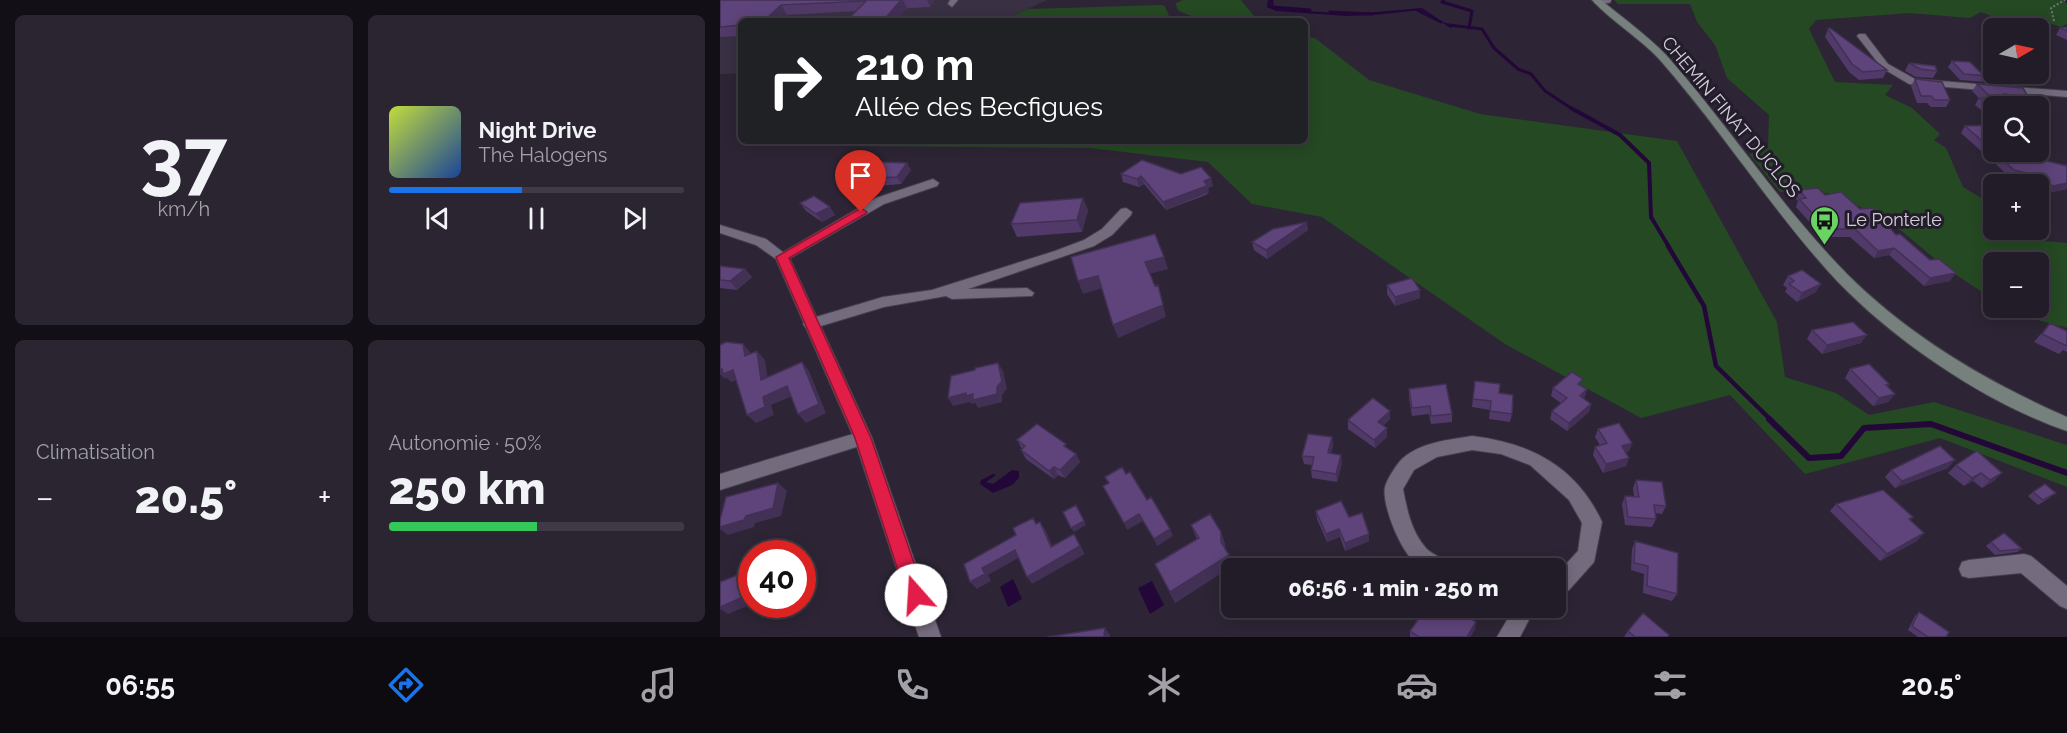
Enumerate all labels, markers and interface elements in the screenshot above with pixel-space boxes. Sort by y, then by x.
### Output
north arrow [1983,18,2049,84]
map controls [1983,18,2049,318]
street label: CHEMIN FINAT DUCLOS [1658,32,1805,201]
text: 210 m [855,41,974,90]
icon: right [756,42,834,120]
text: Allée des Becfigues [855,91,1103,122]
button: search [1983,96,2049,162]
text: 37 [140,112,227,203]
text: Night Drive [479,117,597,143]
text: The Halogens [479,143,608,167]
pin [835,150,886,212]
icon: arrive [844,159,877,192]
button: + [1983,174,2049,240]
text: km/h [157,197,210,221]
icon: previous [421,202,454,235]
icon: pause [520,202,553,235]
icon: next [618,202,651,235]
bus stop icon: Le Ponterle [1809,204,1841,246]
place label: Le Ponterle [1846,209,1942,230]
button: − [1983,252,2049,318]
text: Autonomie · 50% [389,431,542,455]
text: Climatisation [36,440,155,464]
text: 250 km [389,462,546,515]
text: 20.5° [134,471,237,524]
text: − [36,478,54,517]
text: + [318,478,332,517]
speed limit sign: 40 [738,540,816,618]
position arrow [884,563,948,627]
text: 06:56 · 1 min · 250 m [1288,575,1499,601]
icon: directions [385,664,427,706]
icon: music [638,664,680,706]
icon: phone [891,664,933,706]
icon: climate [1143,664,1185,706]
icon: car [1396,664,1438,706]
icon: filters [1649,664,1691,706]
text: 06:55 [105,670,175,701]
text: 20.5° [1901,670,1962,701]

